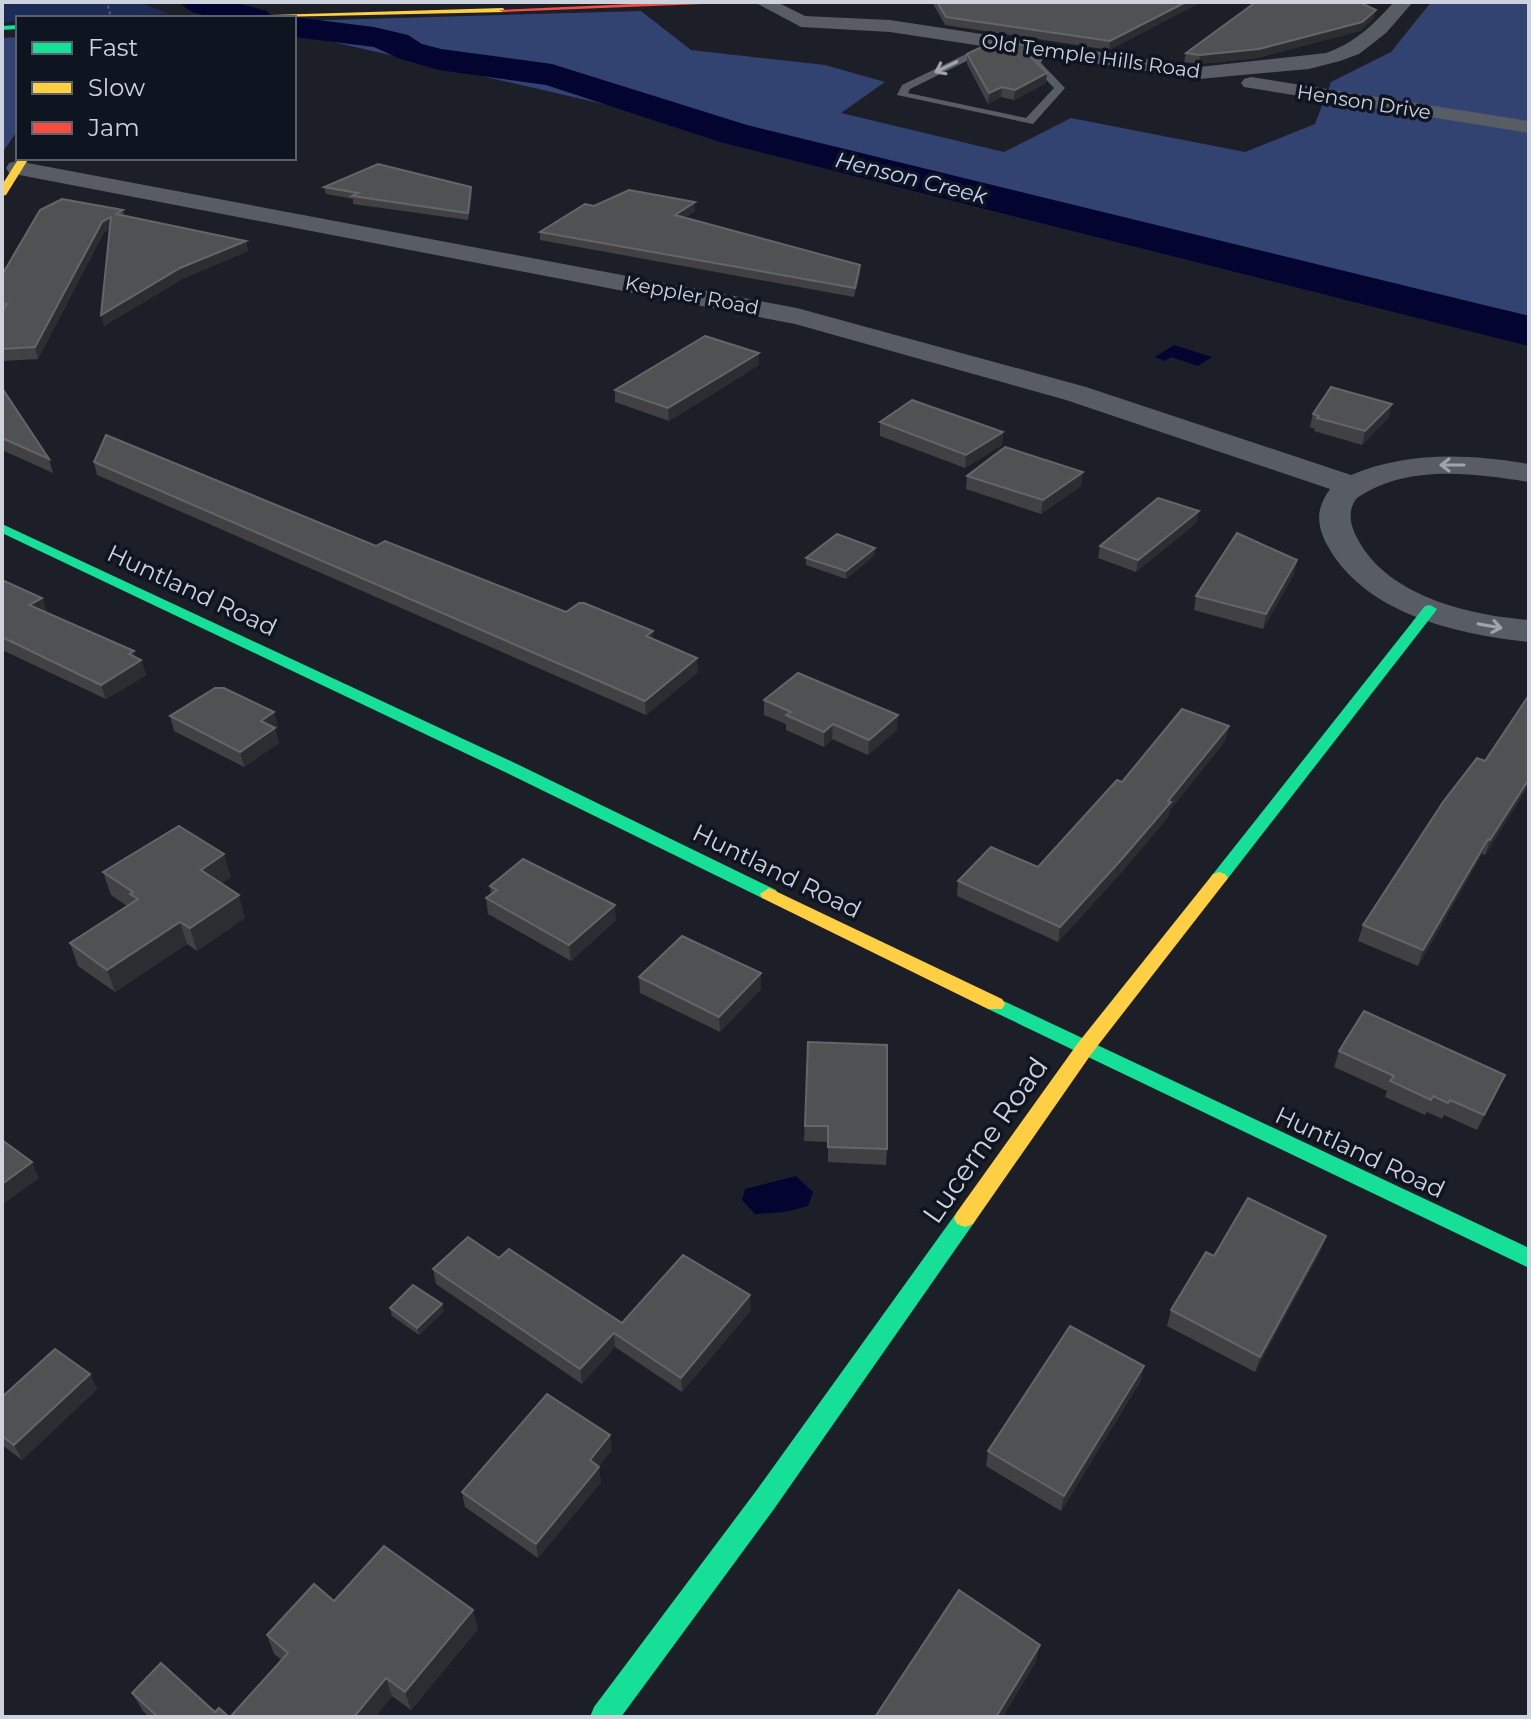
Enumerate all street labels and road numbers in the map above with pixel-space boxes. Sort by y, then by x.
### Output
street label: Old Temple Hills Road [980,29,1202,83]
street label: Henson Drive [1295,80,1433,124]
street label: Keppler Road [623,270,761,320]
street label: Huntland Road [103,538,281,642]
street label: Huntland Road [688,818,866,924]
street label: Lucerne Road [915,1050,1055,1230]
street label: Huntland Road [1271,1100,1449,1204]

